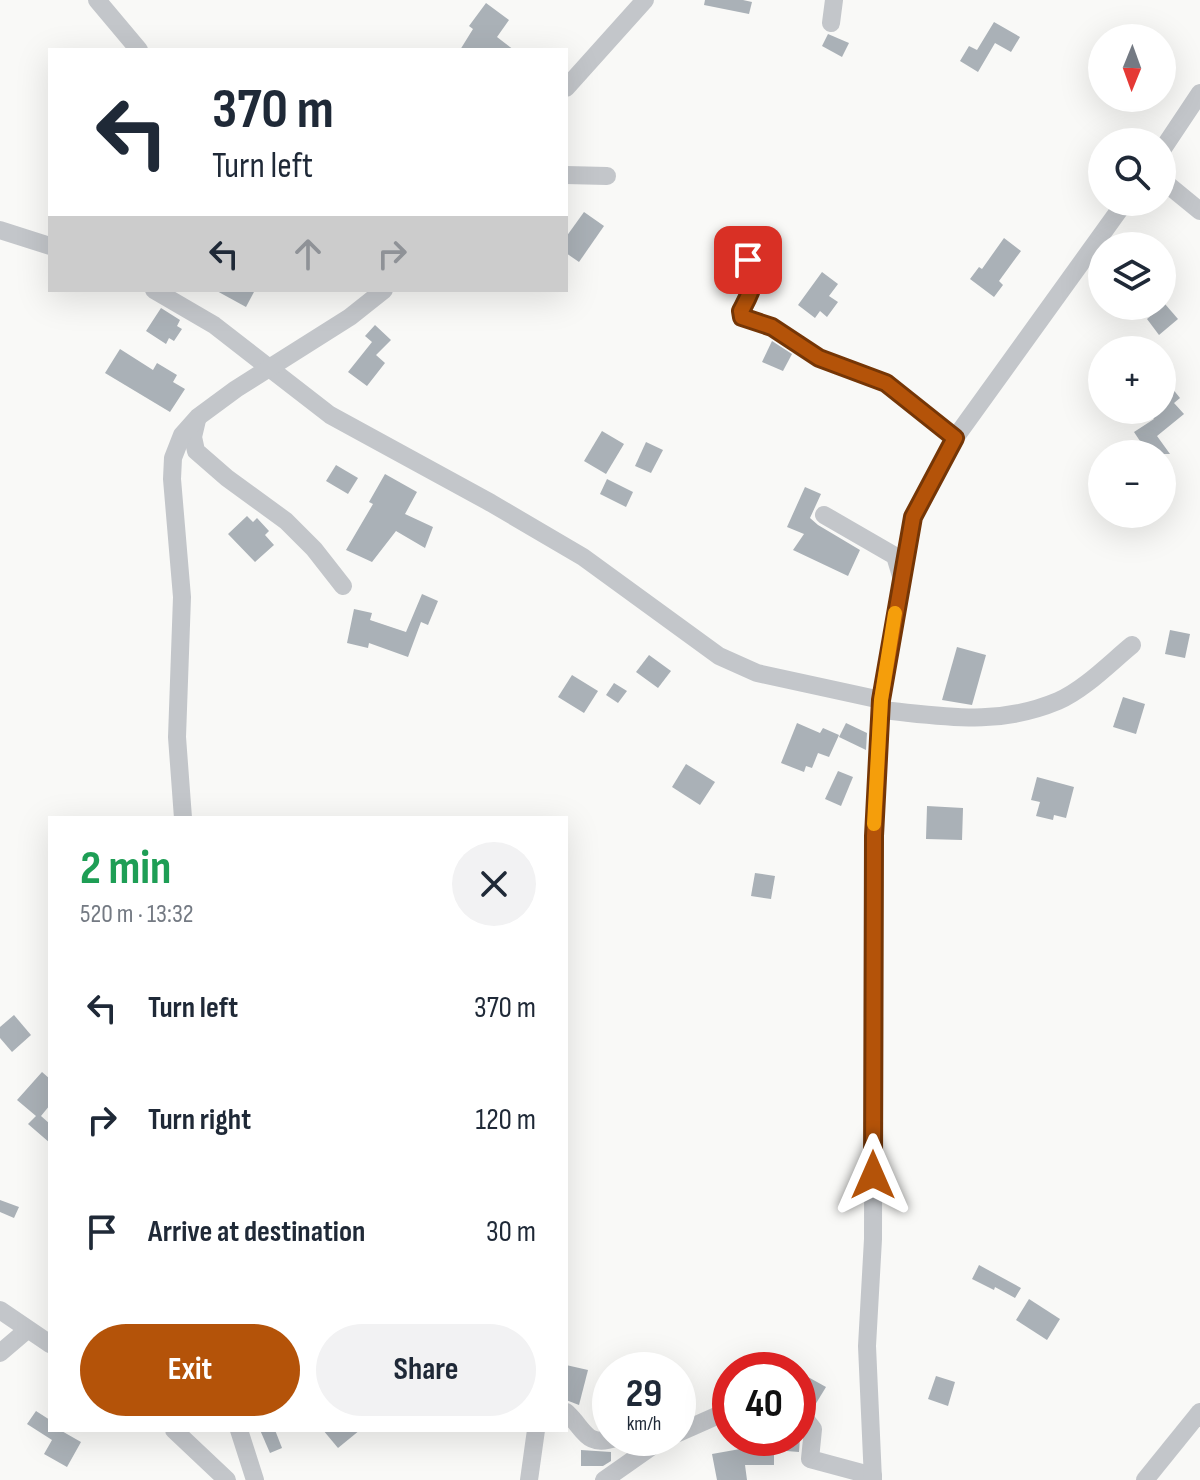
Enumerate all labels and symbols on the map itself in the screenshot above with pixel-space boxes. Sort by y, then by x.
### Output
north arrow [1088,24,1176,112]
pin [714,226,782,294]
position arrow [831,1133,915,1217]
speed limit sign: 40 [712,1352,816,1456]

